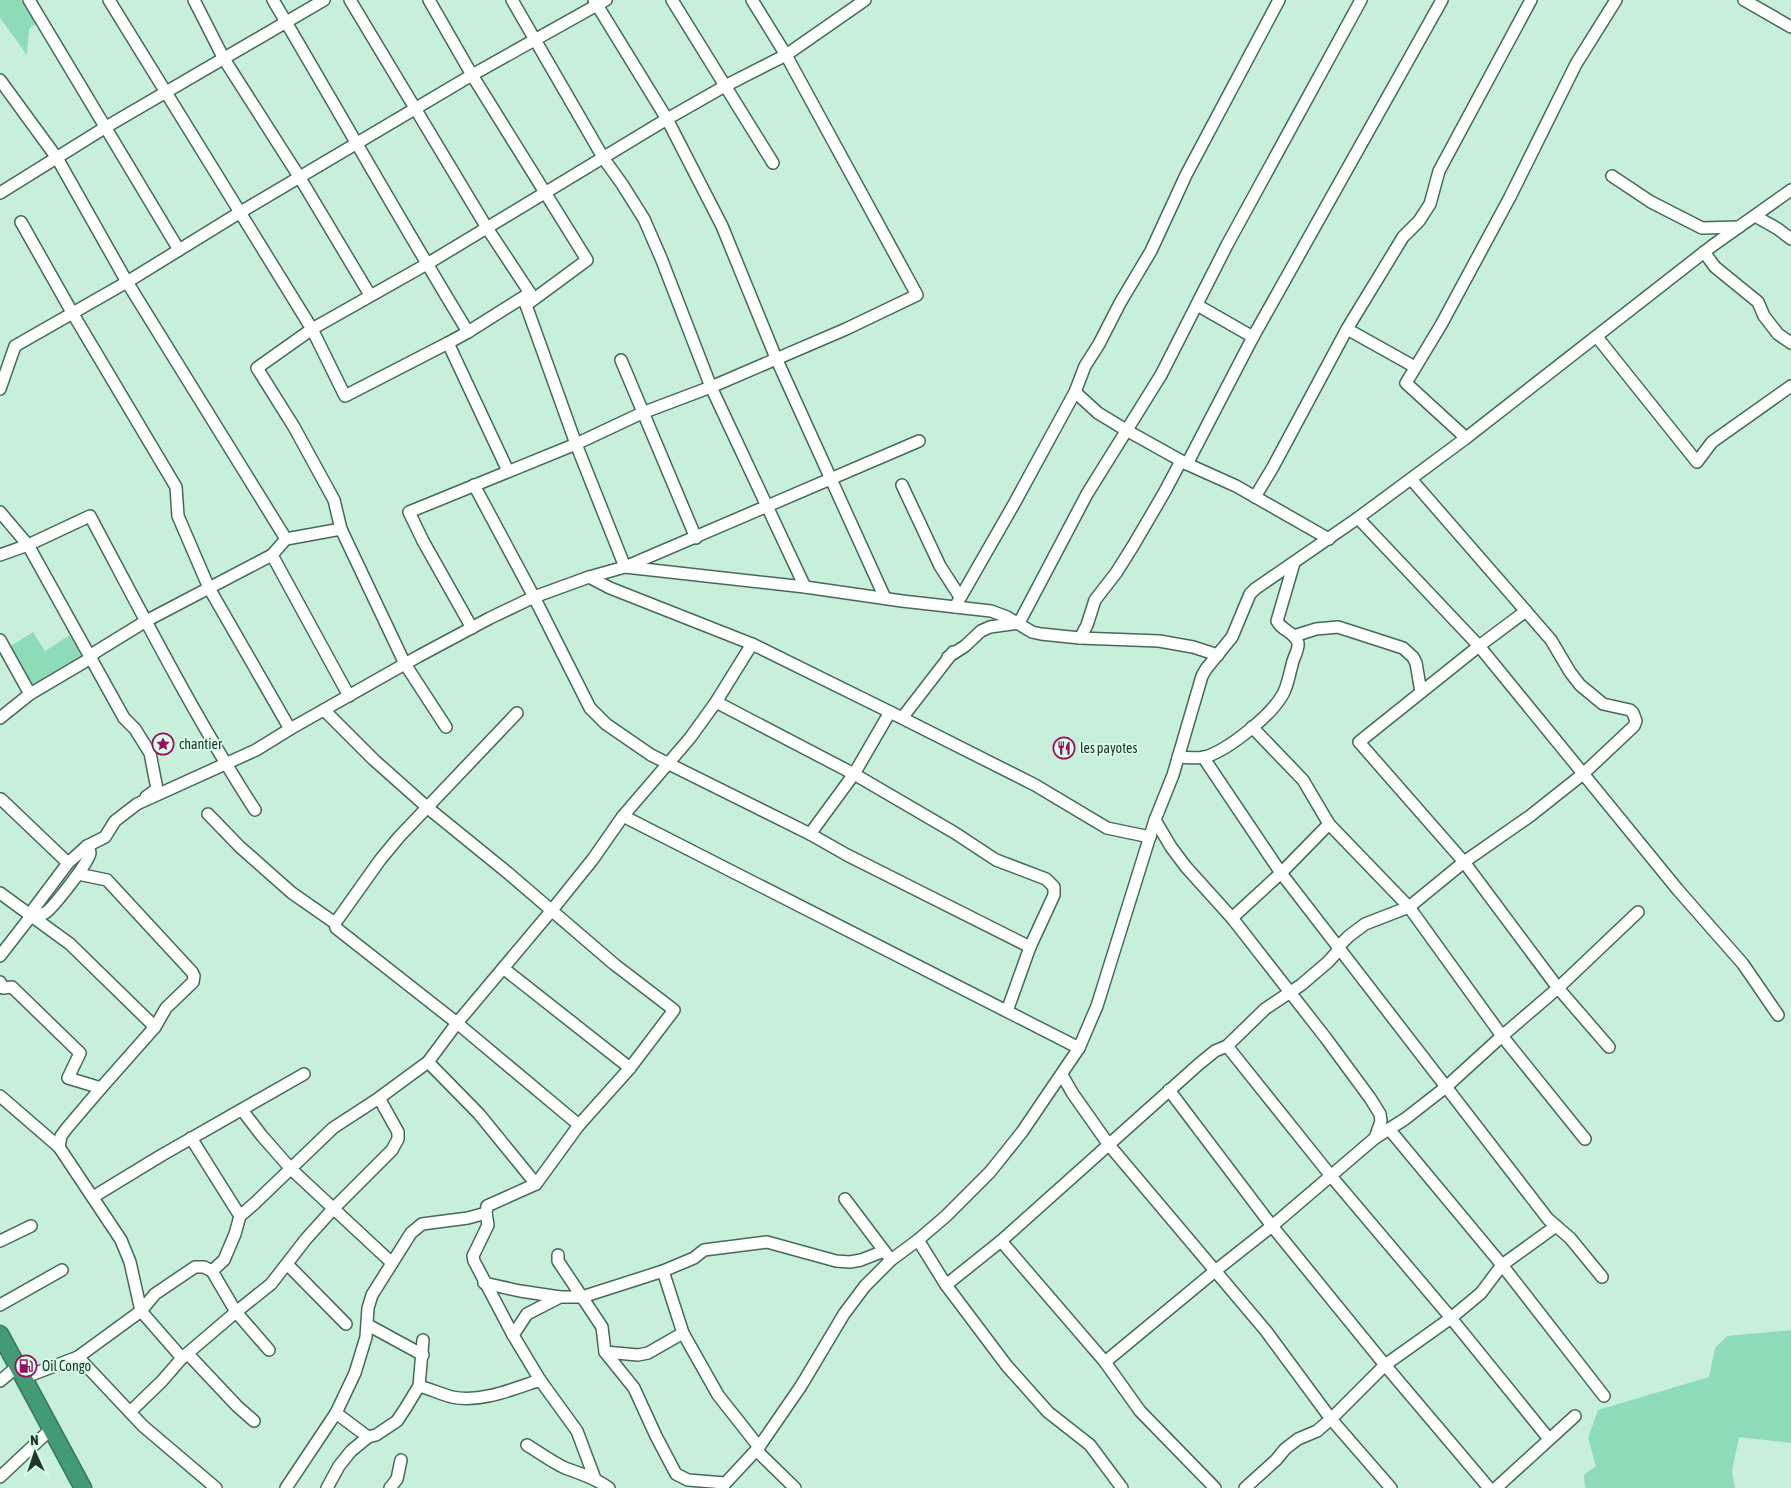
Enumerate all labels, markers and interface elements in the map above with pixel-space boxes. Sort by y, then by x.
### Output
place icon: chantier [151,732,175,756]
place label: chantier [179,736,223,752]
restaurant icon: les payotes [1052,736,1076,760]
place label: les payotes [1080,740,1137,756]
fuel station icon: Oil Congo [14,1354,38,1378]
place label: Oil Congo [42,1358,91,1374]
north arrow [10,1428,60,1478]
text: N [30,1432,39,1448]

